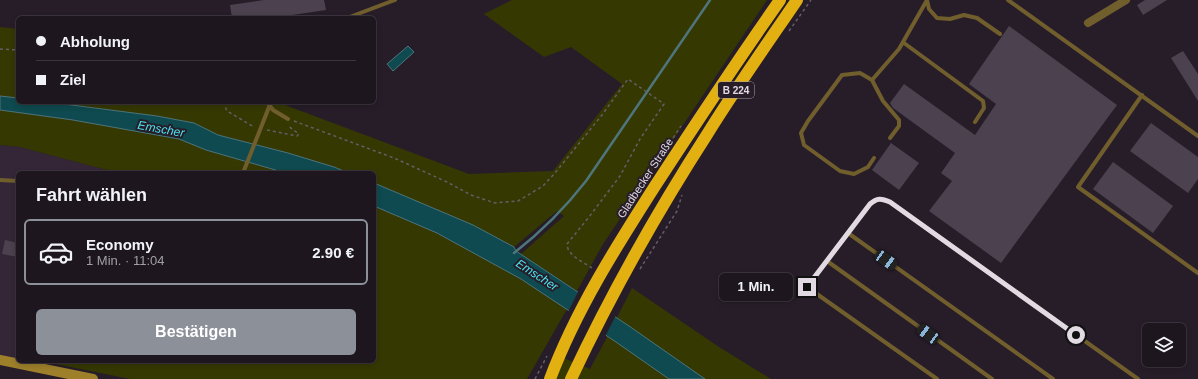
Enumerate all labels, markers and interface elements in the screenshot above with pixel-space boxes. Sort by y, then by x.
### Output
text: Abholung [60,33,130,50]
text: Ziel [60,71,86,88]
road number: B 224 [718,82,754,98]
water label: Emscher [136,118,187,140]
street label: Gladbecker Straße [615,136,675,220]
text: Fahrt wählen [36,185,147,205]
icon: car [38,234,74,270]
text: Economy [86,236,154,253]
text: 2.90 € [312,244,354,261]
car [873,248,899,272]
text: 1 Min. · 11:04 [86,253,165,268]
water label: Emscher [513,256,562,294]
callout: 1 Min. [719,273,793,301]
route end [798,278,816,296]
text: 1 Min. [738,279,774,294]
button: Bestätigen [36,309,356,355]
car [915,322,941,346]
map controls [1142,323,1186,367]
button: layers [1142,323,1186,367]
route start [1067,326,1085,344]

